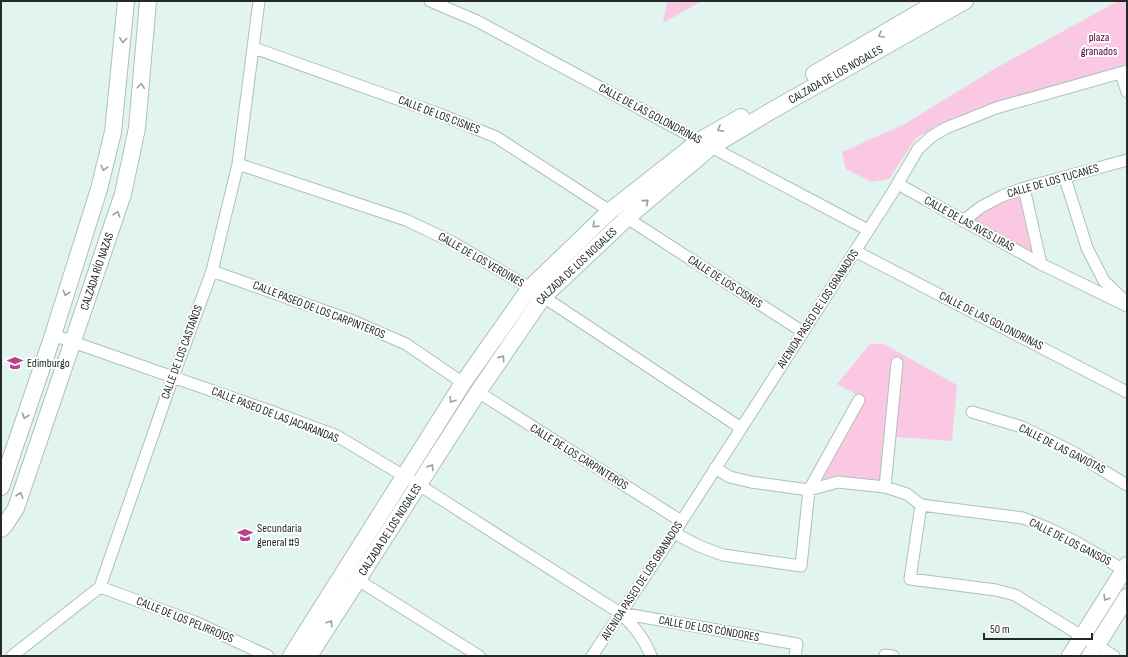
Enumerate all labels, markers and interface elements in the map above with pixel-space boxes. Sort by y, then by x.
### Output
one-way arrow [878,30,885,37]
park label: plaza granados [1081,30,1117,59]
one-way arrow [118,37,127,43]
street label: CALZADA DE LOS NOGALES [786,42,885,107]
street label: CALLE DE LAS GOLONDRINAS [596,80,704,148]
one-way arrow [136,83,145,89]
street label: CALLE DE LOS CISNES [396,93,482,137]
one-way arrow [717,124,724,131]
street label: CALLE DE LOS TUCANES [1005,161,1101,201]
one-way arrow [100,164,109,171]
street label: CALLE DE LAS AVES LIRAS [921,193,1017,255]
one-way arrow [642,199,649,206]
one-way arrow [112,210,121,217]
one-way arrow [593,220,600,227]
street label: CALZADA DE LOS NOGALES [532,224,620,308]
street label: CALLE DE LOS VERDINES [435,229,527,291]
street label: CALZADA RÍO NAZAS [77,231,117,312]
street label: AVENIDA PASEO DE LOS GRANADOS [773,247,862,372]
street label: CALLE DE LOS CISNES [685,252,765,312]
street label: CALLE PASEO DE LOS CARPINTEROS [251,278,387,342]
street label: CALLE DE LAS GOLONDRINAS [937,288,1045,354]
one-way arrow [62,289,71,296]
street label: CALLE DE LOS CASTAÑOS [158,303,206,401]
school or university icon: Edimburgo [6,354,24,372]
one-way arrow [497,355,505,362]
place label: Edimburgo [27,356,70,371]
street label: CALLE PASEO DE LAS JACARANDAS [209,384,341,446]
one-way arrow [449,396,457,403]
one-way arrow [22,412,30,419]
street label: CALLE DE LOS CARPINTEROS [527,421,631,493]
street label: CALLE DE LAS GAVIOTAS [1016,421,1108,477]
one-way arrow [426,464,433,471]
street label: CALZADA DE LOS NOGALES [355,481,425,578]
one-way arrow [15,492,24,499]
street label: CALLE DE LOS GANSOS [1027,515,1113,569]
street label: AVENIDA PASEO DE LOS GRANADOS [597,519,686,644]
place label: Secundaria general #9 [257,521,302,550]
school or university icon: Secundaria general #9 [236,526,254,544]
street label: CALLE DE LOS PELIRROJOS [134,594,236,646]
one-way arrow [1104,594,1111,601]
street label: CALLE DE LOS CÓNDORES [658,613,760,645]
scale bar [984,615,1092,641]
one-way arrow [325,620,333,627]
text: 50 m [990,622,1010,637]

